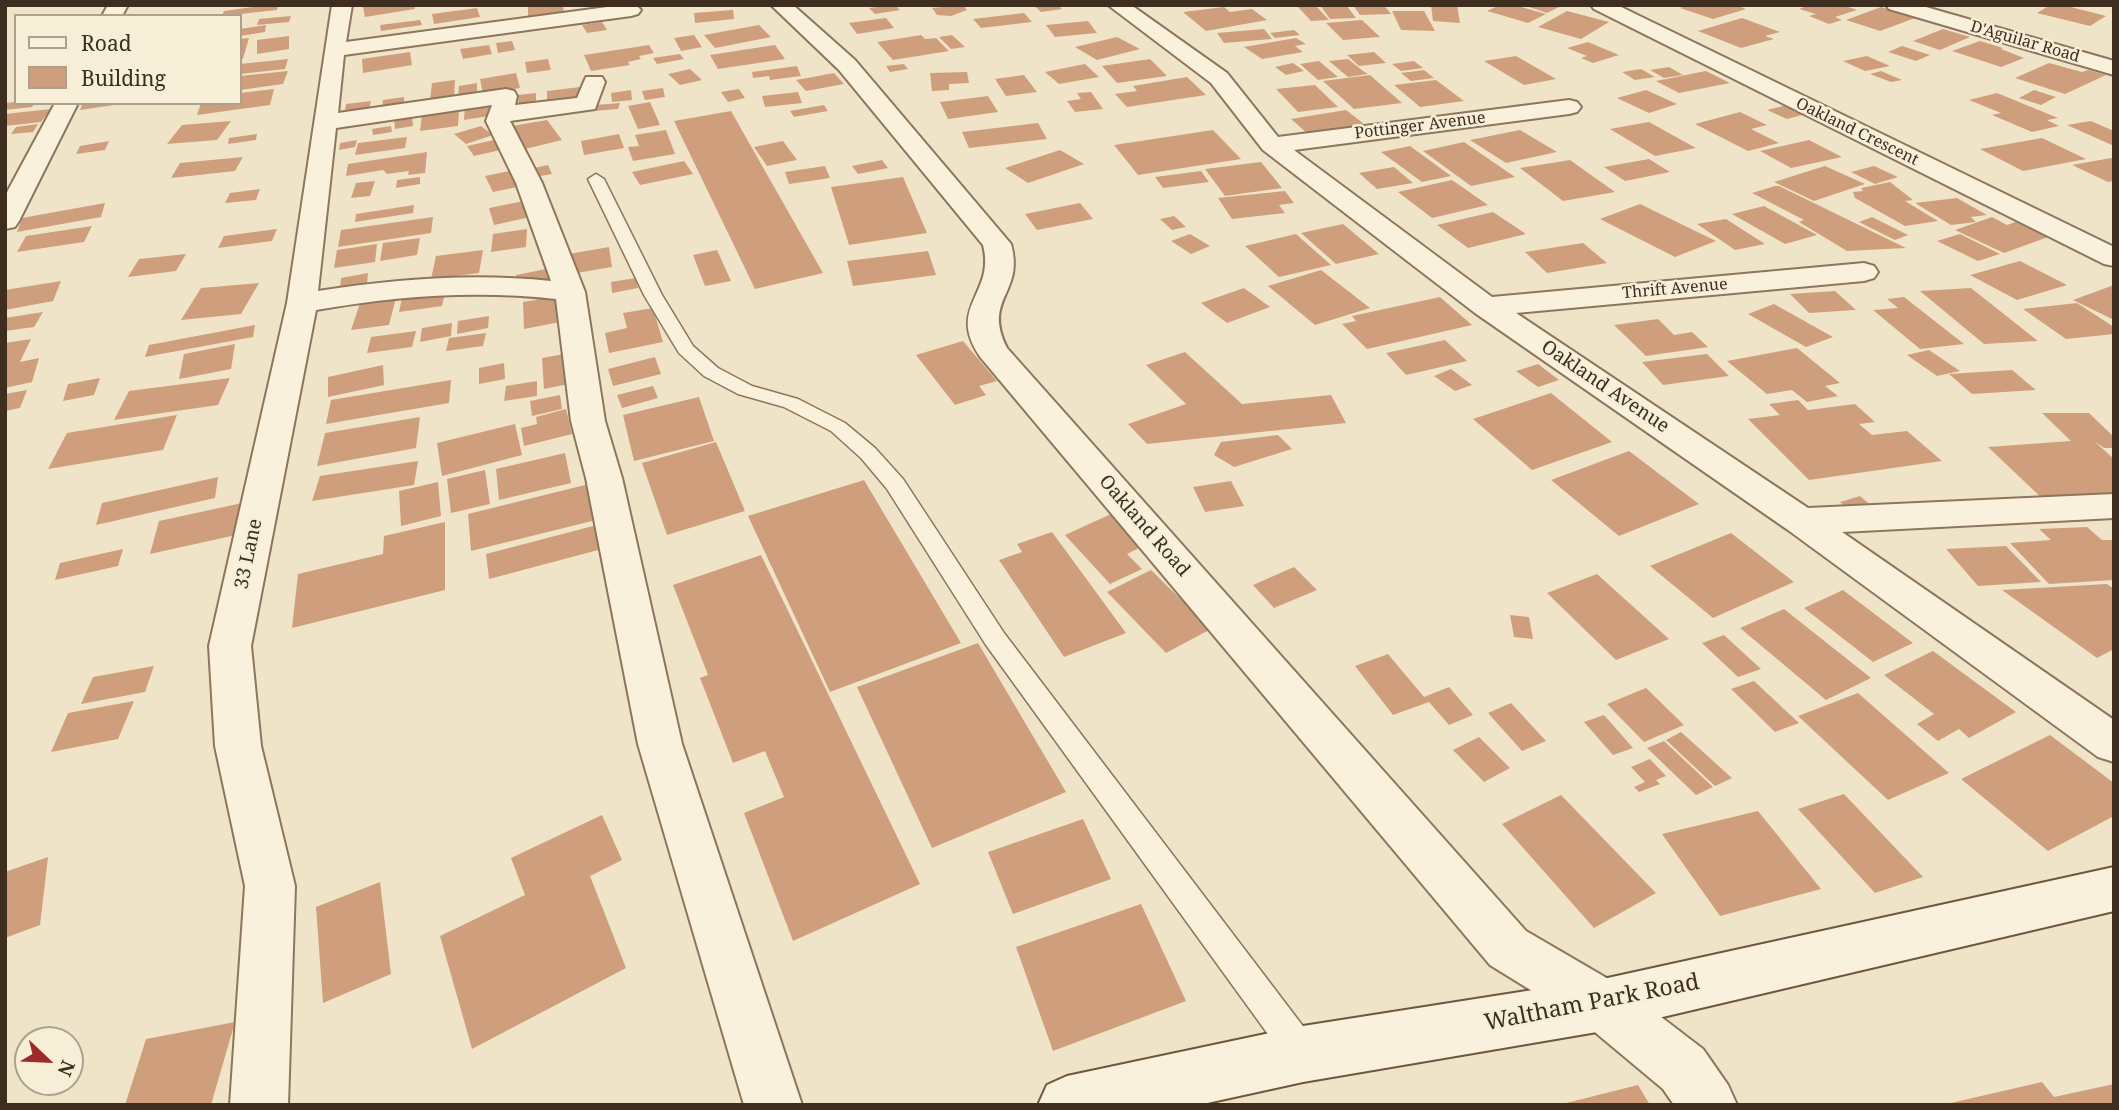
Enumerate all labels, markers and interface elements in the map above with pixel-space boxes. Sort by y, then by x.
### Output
legend [14,14,242,105]
street label: D'Aguilar Road [1968,17,2082,67]
text: Road [81,29,132,57]
text: Building [81,64,166,92]
street label: Oakland Crescent [1793,94,1921,170]
street label: Pottinger Avenue [1353,108,1487,144]
street label: Thrift Avenue [1622,275,1728,303]
street label: Oakland Avenue [1537,336,1673,438]
street label: Oakland Road [1094,471,1194,581]
street label: 33 Lane [230,517,268,591]
street label: Waltham Park Road [1482,969,1702,1037]
north arrow [14,1026,84,1096]
text: N [52,1056,81,1080]

